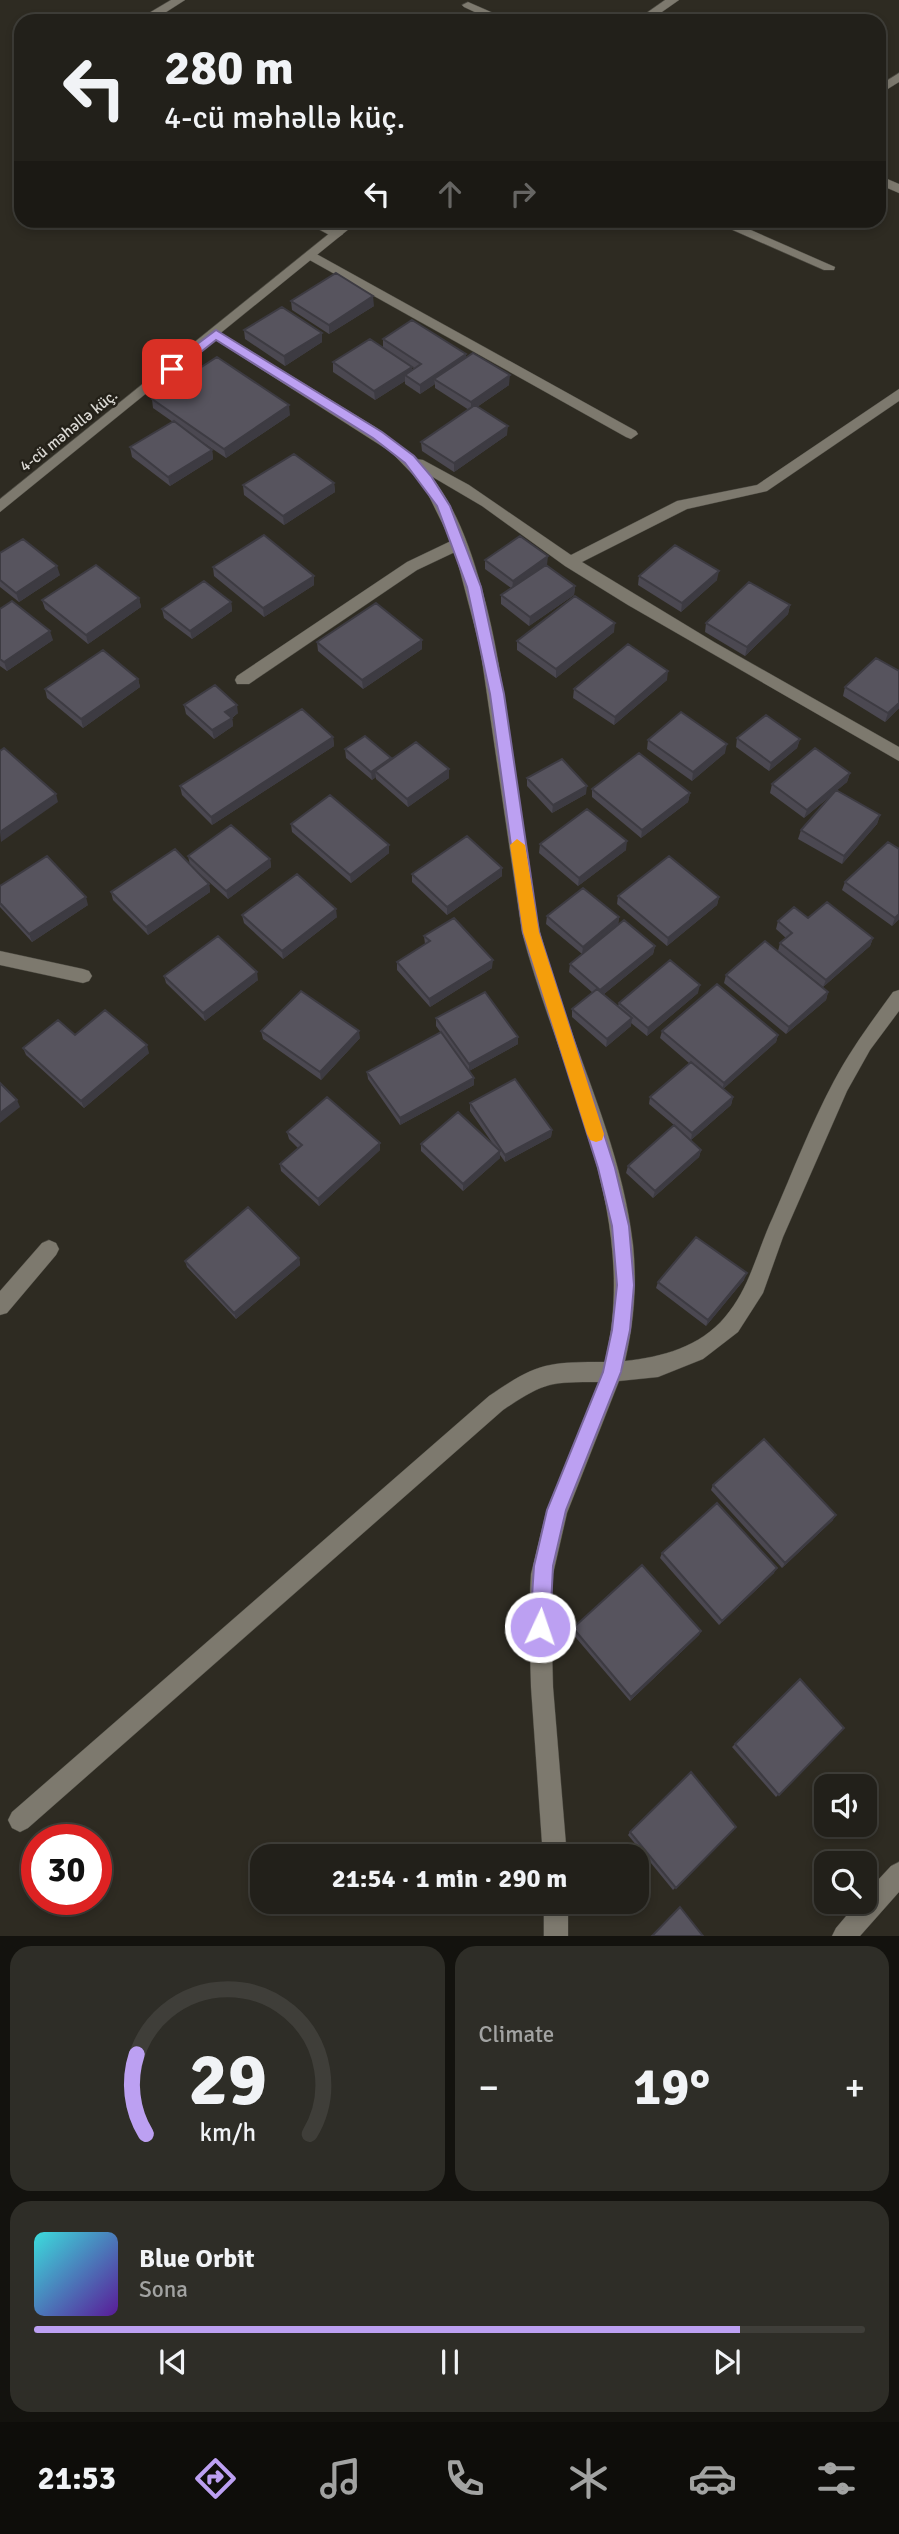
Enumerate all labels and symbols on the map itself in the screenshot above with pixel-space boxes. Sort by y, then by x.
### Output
pin [142,339,202,399]
street label: 4-cü məhəllə küç. [16,385,122,476]
position arrow [503,1590,577,1664]
speed limit sign: 30 [21,1824,112,1915]

